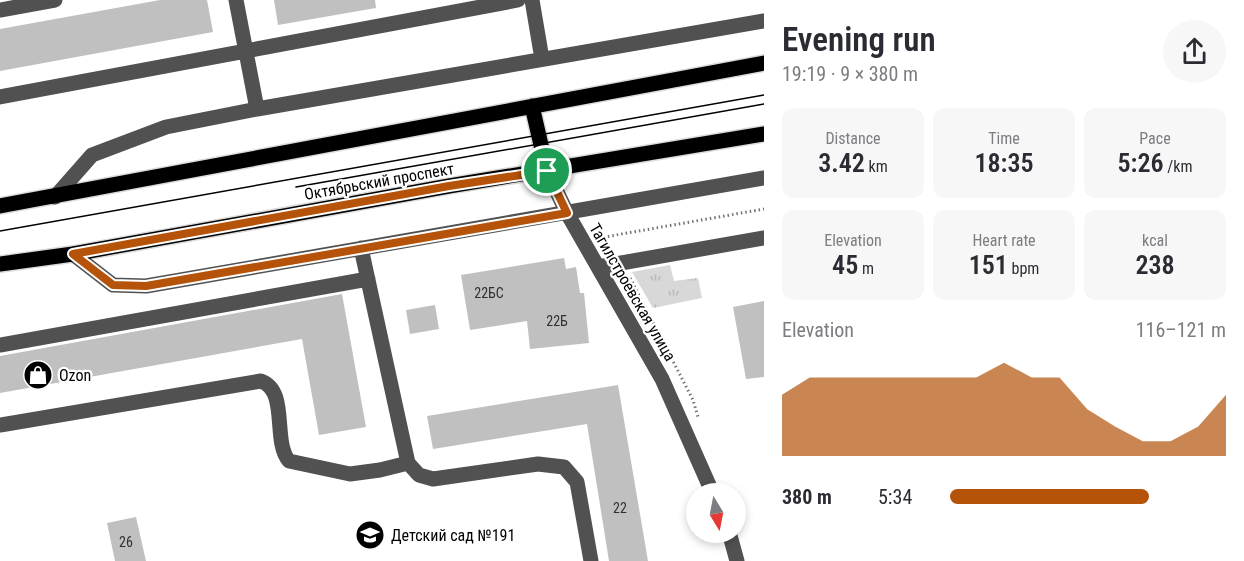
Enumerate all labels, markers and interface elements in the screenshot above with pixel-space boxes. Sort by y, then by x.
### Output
text: Evening run [782,20,936,59]
button: share [1163,20,1226,83]
text: 19:19 · 9 × 380 m [782,62,918,86]
text: Distance [825,129,881,148]
text: Time [988,129,1020,148]
text: Pace [1139,129,1171,148]
pin [521,145,572,196]
text: 3.42 [818,148,865,178]
text: 18:35 [974,148,1034,178]
text: 5:26 [1118,148,1164,178]
icon: arrive [530,154,563,187]
text: km [865,157,888,176]
text: /km [1164,157,1192,176]
street label: Октябрьский проспект [303,159,456,204]
street label: Тагилстроевская улица [585,220,680,365]
text: Elevation [824,231,882,250]
text: Heart rate [972,231,1036,250]
text: kcal [1142,231,1168,250]
text: 45 [832,250,858,280]
text: 151 [969,250,1008,280]
text: 238 [1135,250,1175,280]
text: m [858,259,874,278]
text: bpm [1008,259,1039,278]
house number: 22БС [474,285,504,301]
house number: 22Б [546,313,568,329]
text: Elevation [782,318,854,342]
text: 116–121 m [1136,318,1226,342]
shop icon: Ozon [22,359,54,391]
place label: Ozon [59,366,91,385]
north arrow [686,483,746,543]
map controls [686,483,746,543]
text: 380 m [782,485,832,509]
text: 5:34 [878,485,912,509]
house number: 22 [613,500,627,516]
school or university icon: Детский сад №191 [354,519,386,551]
place label: Детский сад №191 [391,526,515,545]
house number: 26 [119,534,133,550]

